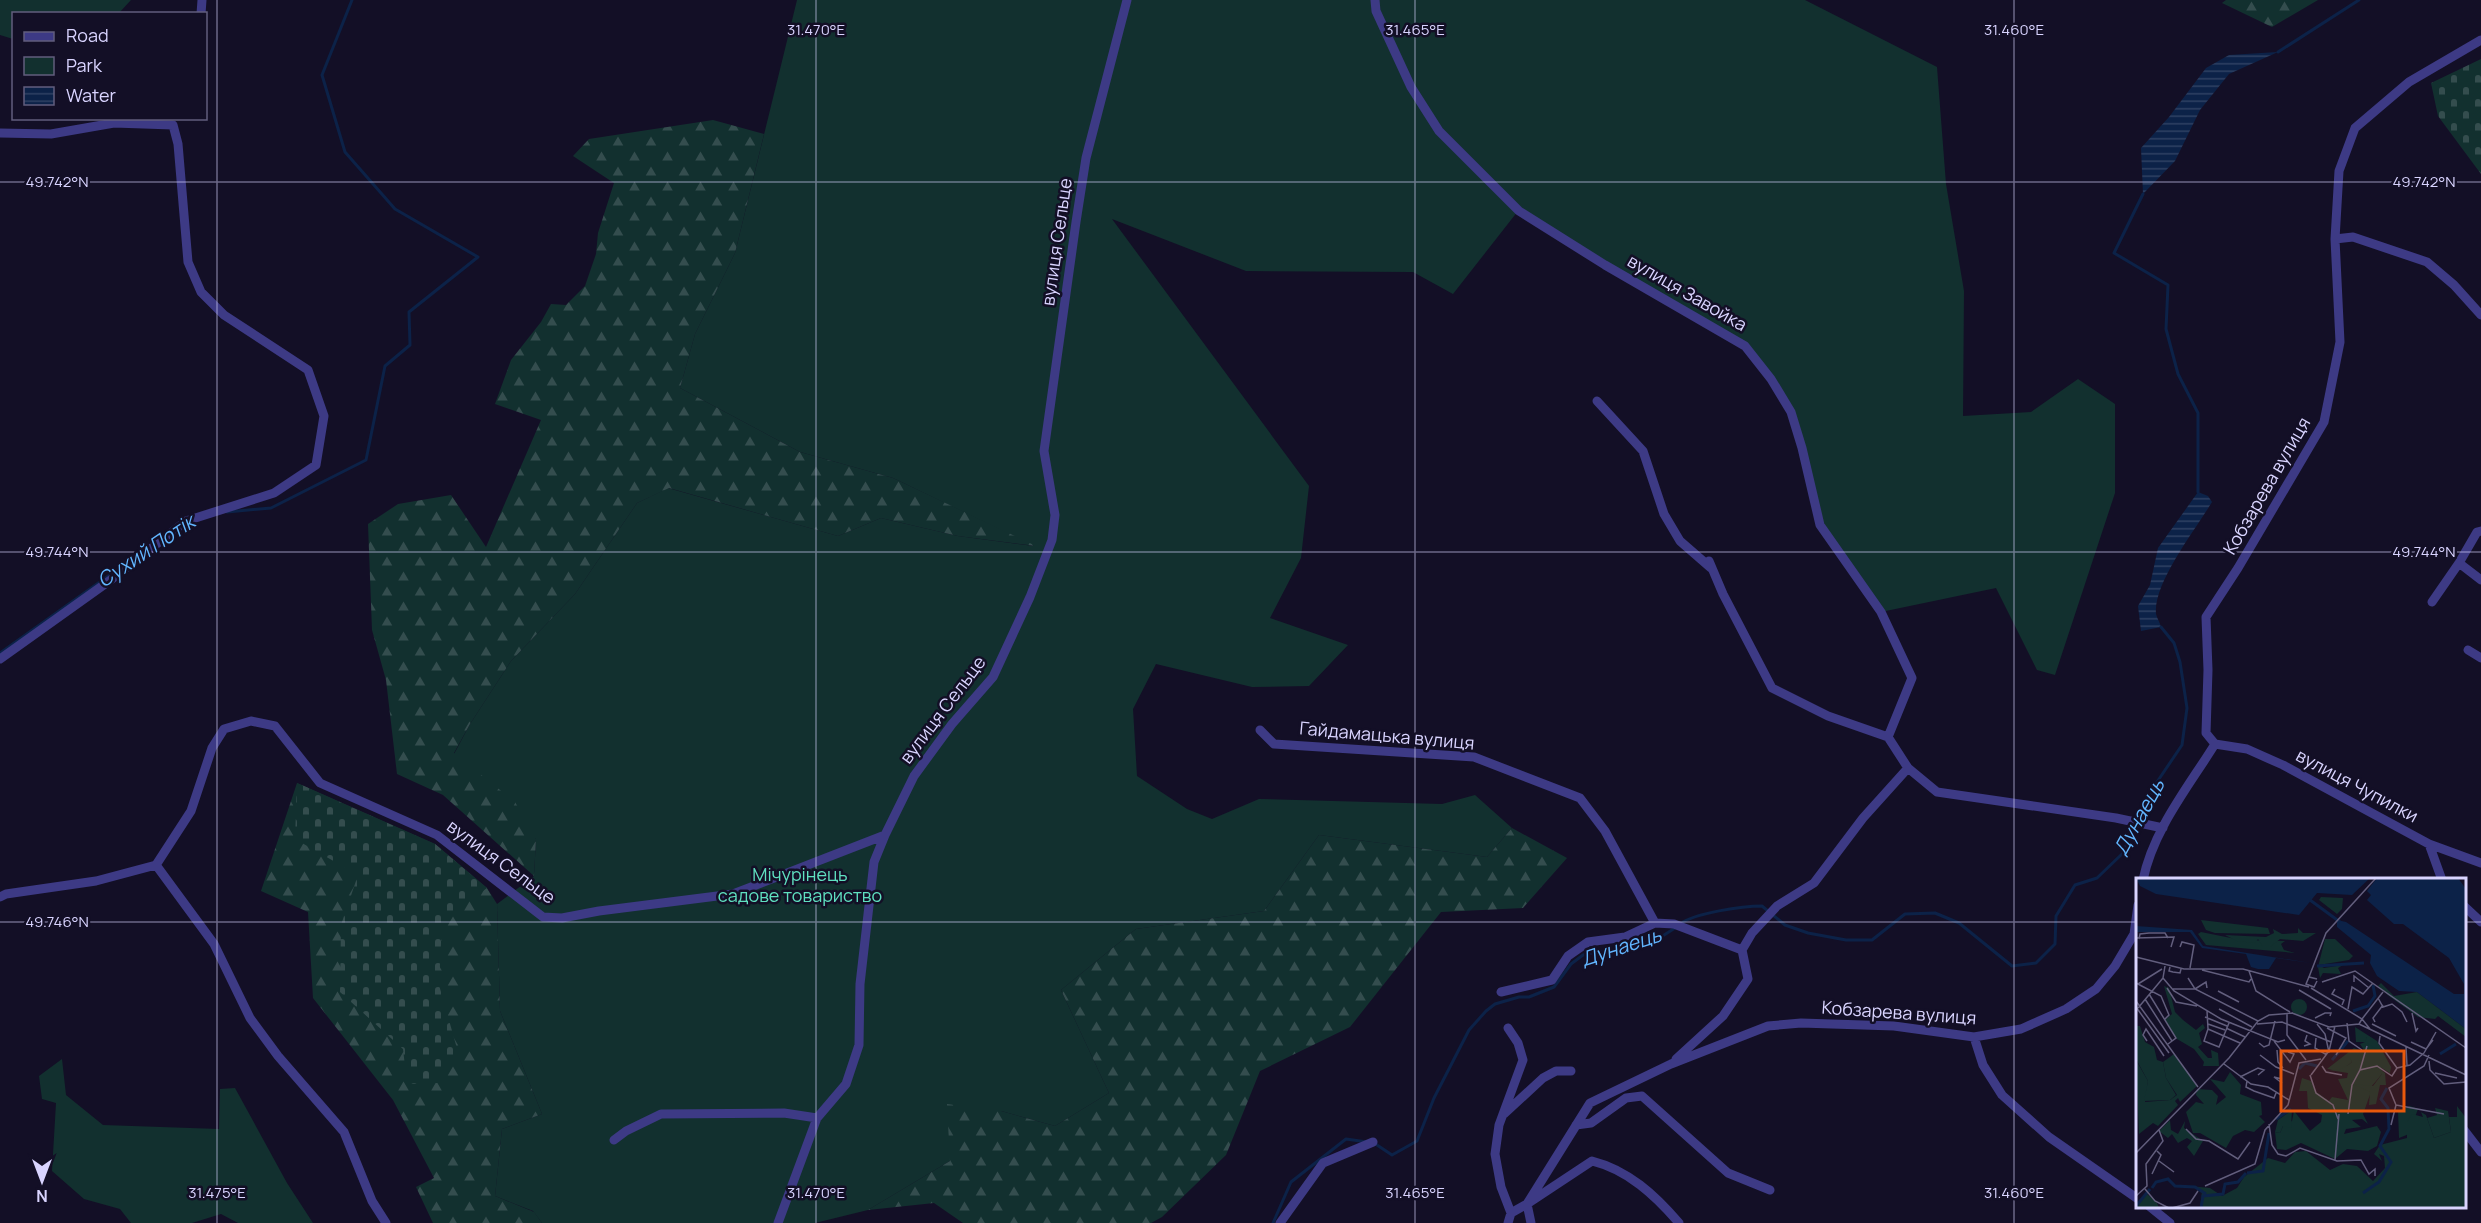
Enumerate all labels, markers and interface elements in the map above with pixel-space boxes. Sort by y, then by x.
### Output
legend [12,12,207,120]
text: 31.470°E [787,19,845,40]
text: 31.465°E [1385,19,1445,40]
text: 31.460°E [1984,19,2044,40]
text: Road [66,23,109,47]
text: Park [66,53,103,77]
text: Water [66,83,116,107]
text: 49.742°N [26,171,88,192]
text: 49.742°N [2393,171,2455,192]
street label: вулиця Сельце [1035,176,1077,307]
street label: вулиця Завойка [1623,248,1752,336]
street label: Кобзарева вулиця [2217,412,2315,559]
water label: Сухий Потік [92,506,202,593]
text: 49.744°N [25,541,89,562]
text: 49.744°N [2392,541,2456,562]
street label: вулиця Сельце [894,651,991,768]
street label: Гайдамацька вулиця [1299,715,1476,755]
street label: вулиця Чупилки [2292,743,2423,827]
water label: Дунаець [2107,774,2171,860]
street label: вулиця Сельце [442,814,561,909]
park label: Мічурінець садове товариство [718,862,882,907]
inset map [2136,878,2466,1208]
text: 49.746°N [25,911,89,932]
water label: Дунаець [1577,921,1665,972]
street label: Кобзарева вулиця [1821,995,1977,1029]
north arrow [12,1151,72,1211]
text: 31.475°E [188,1182,246,1203]
text: 31.470°E [787,1182,845,1203]
text: 31.465°E [1385,1182,1445,1203]
text: 31.460°E [1984,1182,2044,1203]
text: N [36,1185,48,1207]

